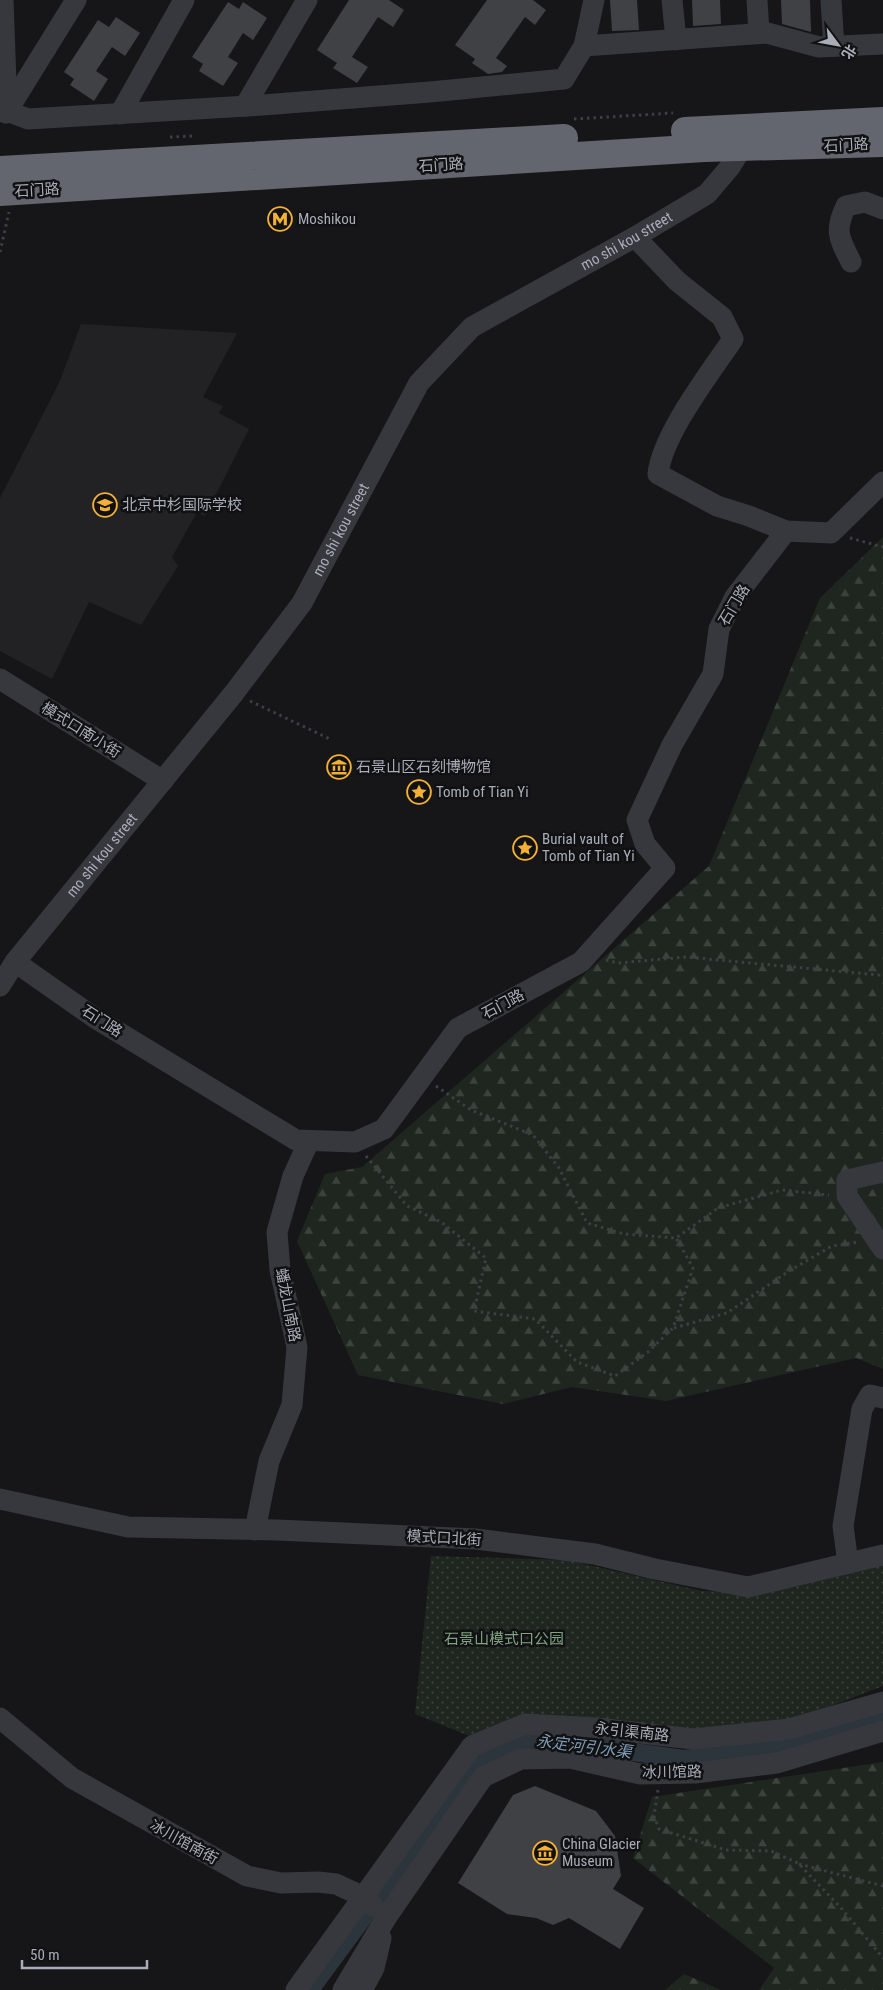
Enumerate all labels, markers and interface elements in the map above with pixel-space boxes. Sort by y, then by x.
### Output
north arrow [813,20,863,70]
text: 北 [839,42,860,62]
street label: 石门路 [823,135,869,155]
street label: 石门路 [418,154,464,176]
street label: 石门路 [14,180,60,200]
metro station icon: Moshikou [267,206,293,232]
street label: mo shi kou street [577,208,676,274]
place label: Moshikou [298,210,356,228]
street label: mo shi kou street [309,480,373,579]
school or university icon: 北京中杉国际学校 [92,492,118,518]
place label: 北京中杉国际学校 [122,496,242,514]
street label: 石门路 [715,581,753,629]
street label: 模式口南小街 [38,699,124,761]
museum icon: 石景山区石刻博物馆 [326,754,352,780]
place label: 石景山区石刻博物馆 [356,758,491,776]
place icon: Tomb of Tian Yi [406,779,432,805]
place label: Tomb of Tian Yi [436,783,529,801]
street label: mo shi kou street [63,810,141,901]
place label: Burial vault of Tomb of Tian Yi [542,830,635,865]
place icon: Burial vault of Tomb of Tian Yi [512,835,538,861]
street label: 石门路 [479,985,527,1023]
street label: 石门路 [78,1001,126,1041]
street label: 蟠龙山南路 [272,1266,304,1344]
street label: 模式口北街 [406,1527,482,1549]
park label: 石景山模式口公园 [444,1630,564,1648]
street label: 永引渠南路 [594,1719,670,1745]
water label: 永定河引水渠 [535,1731,635,1762]
street label: 冰川馆路 [642,1762,702,1782]
street label: 冰川馆南街 [147,1816,221,1868]
place label: China Glacier Museum [562,1835,641,1870]
museum icon: China Glacier Museum [532,1840,558,1866]
scale bar [22,1938,148,1970]
text: 50 m [30,1946,60,1964]

